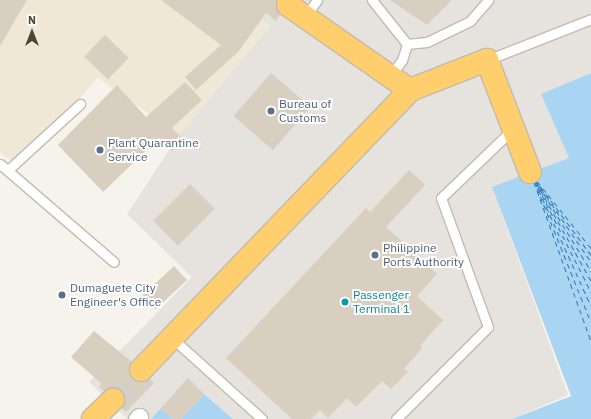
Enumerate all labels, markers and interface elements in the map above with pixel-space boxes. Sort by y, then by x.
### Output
north arrow [12,12,52,52]
text: N [28,13,36,27]
place label: Bureau of Customs [279,97,331,125]
marker: Bureau of Customs [266,106,276,116]
place label: Plant Quarantine Service [108,136,199,164]
marker: Plant Quarantine Service [95,145,105,155]
place label: Philippine Ports Authority [383,241,464,269]
marker: Philippine Ports Authority [370,250,380,260]
place label: Dumaguete City Engineer's Office [70,281,161,309]
place label: Passenger Terminal 1 [353,288,410,316]
marker: Dumaguete City Engineer's Office [57,290,67,300]
marker: Passenger Terminal 1 [340,297,350,307]

